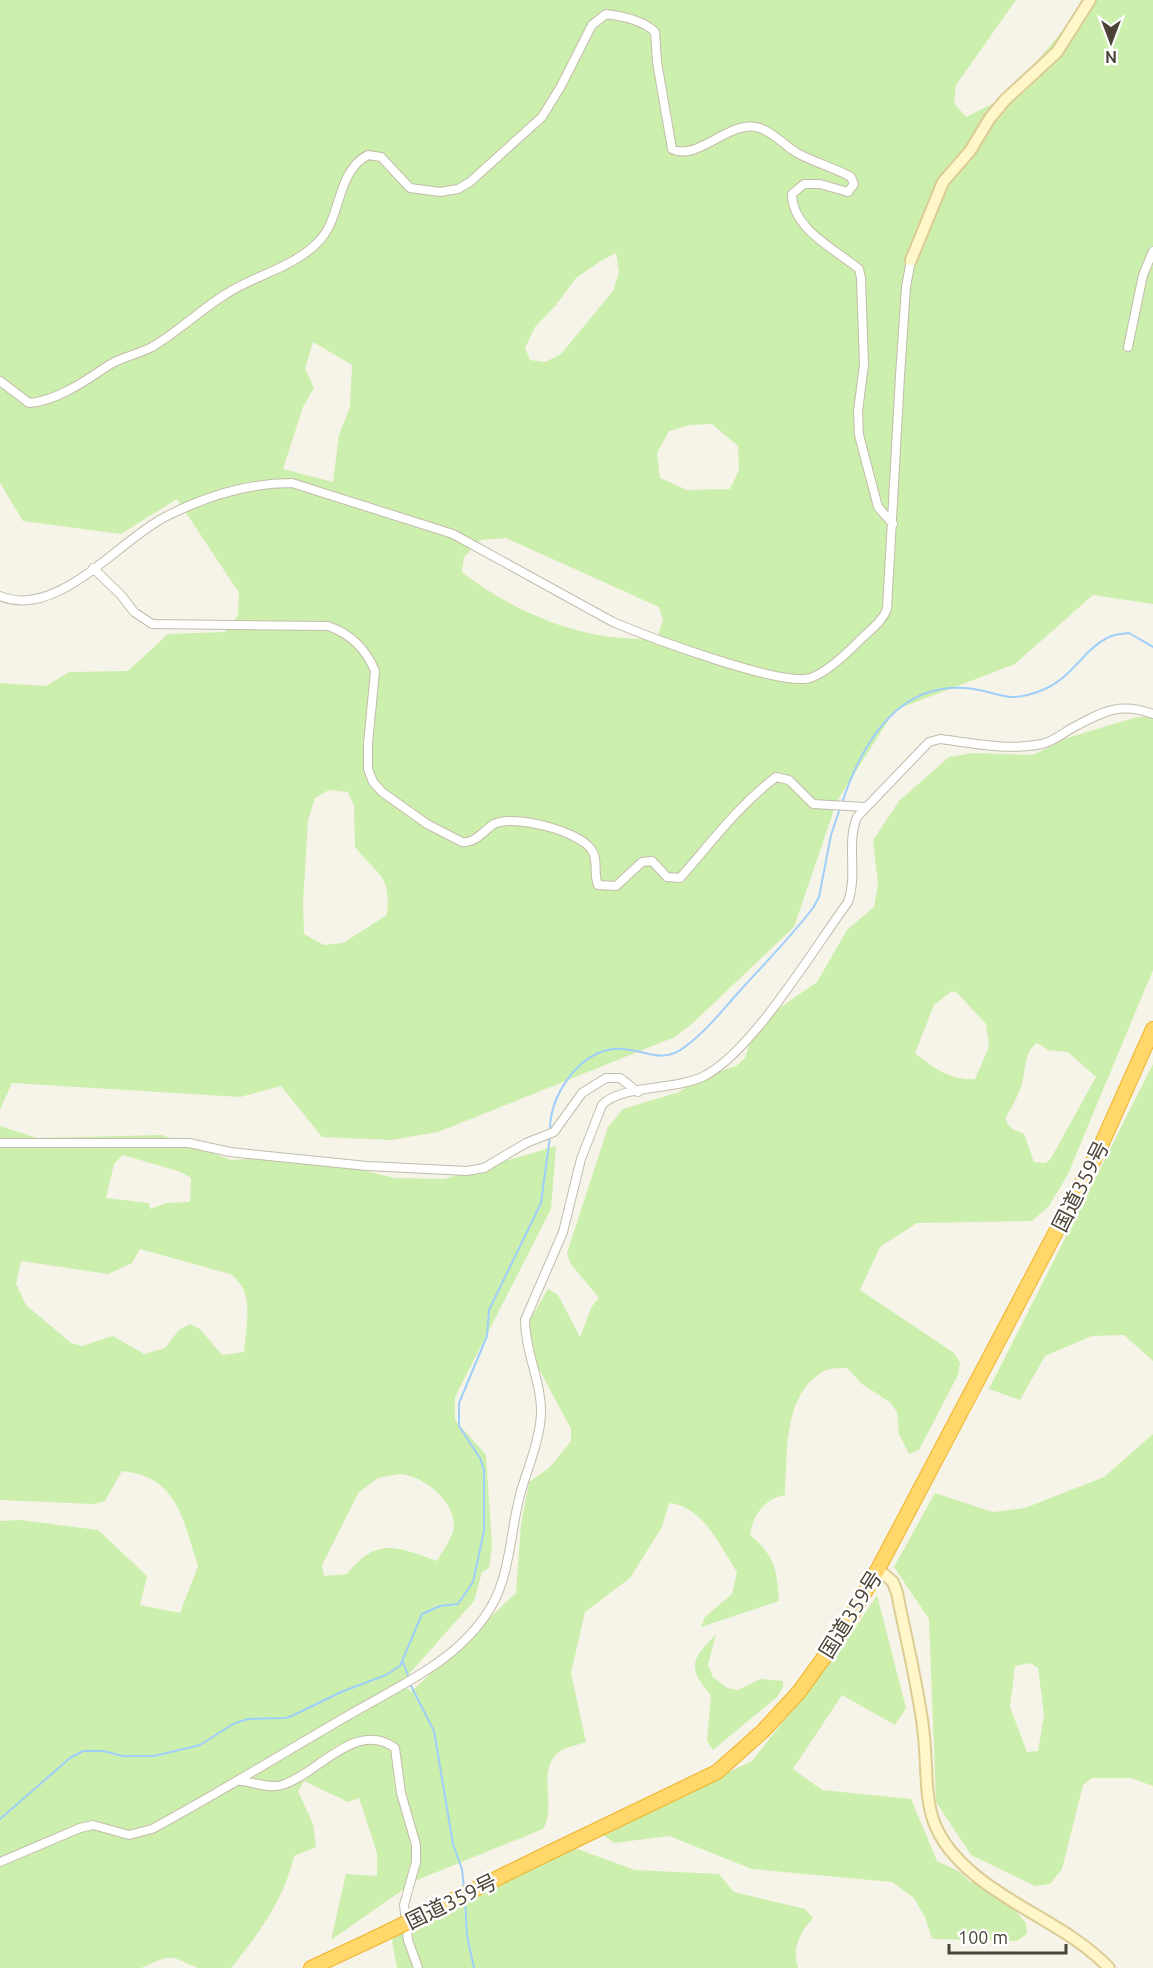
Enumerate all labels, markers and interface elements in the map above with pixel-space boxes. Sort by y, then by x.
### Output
north arrow [1081,12,1141,72]
text: N [1105,48,1117,66]
street label: 国道359号 [1047,1137,1113,1235]
street label: 国道359号 [814,1566,886,1662]
street label: 国道359号 [401,1869,501,1933]
scale bar [949,1917,1066,1955]
text: 100 m [958,1927,1008,1947]

